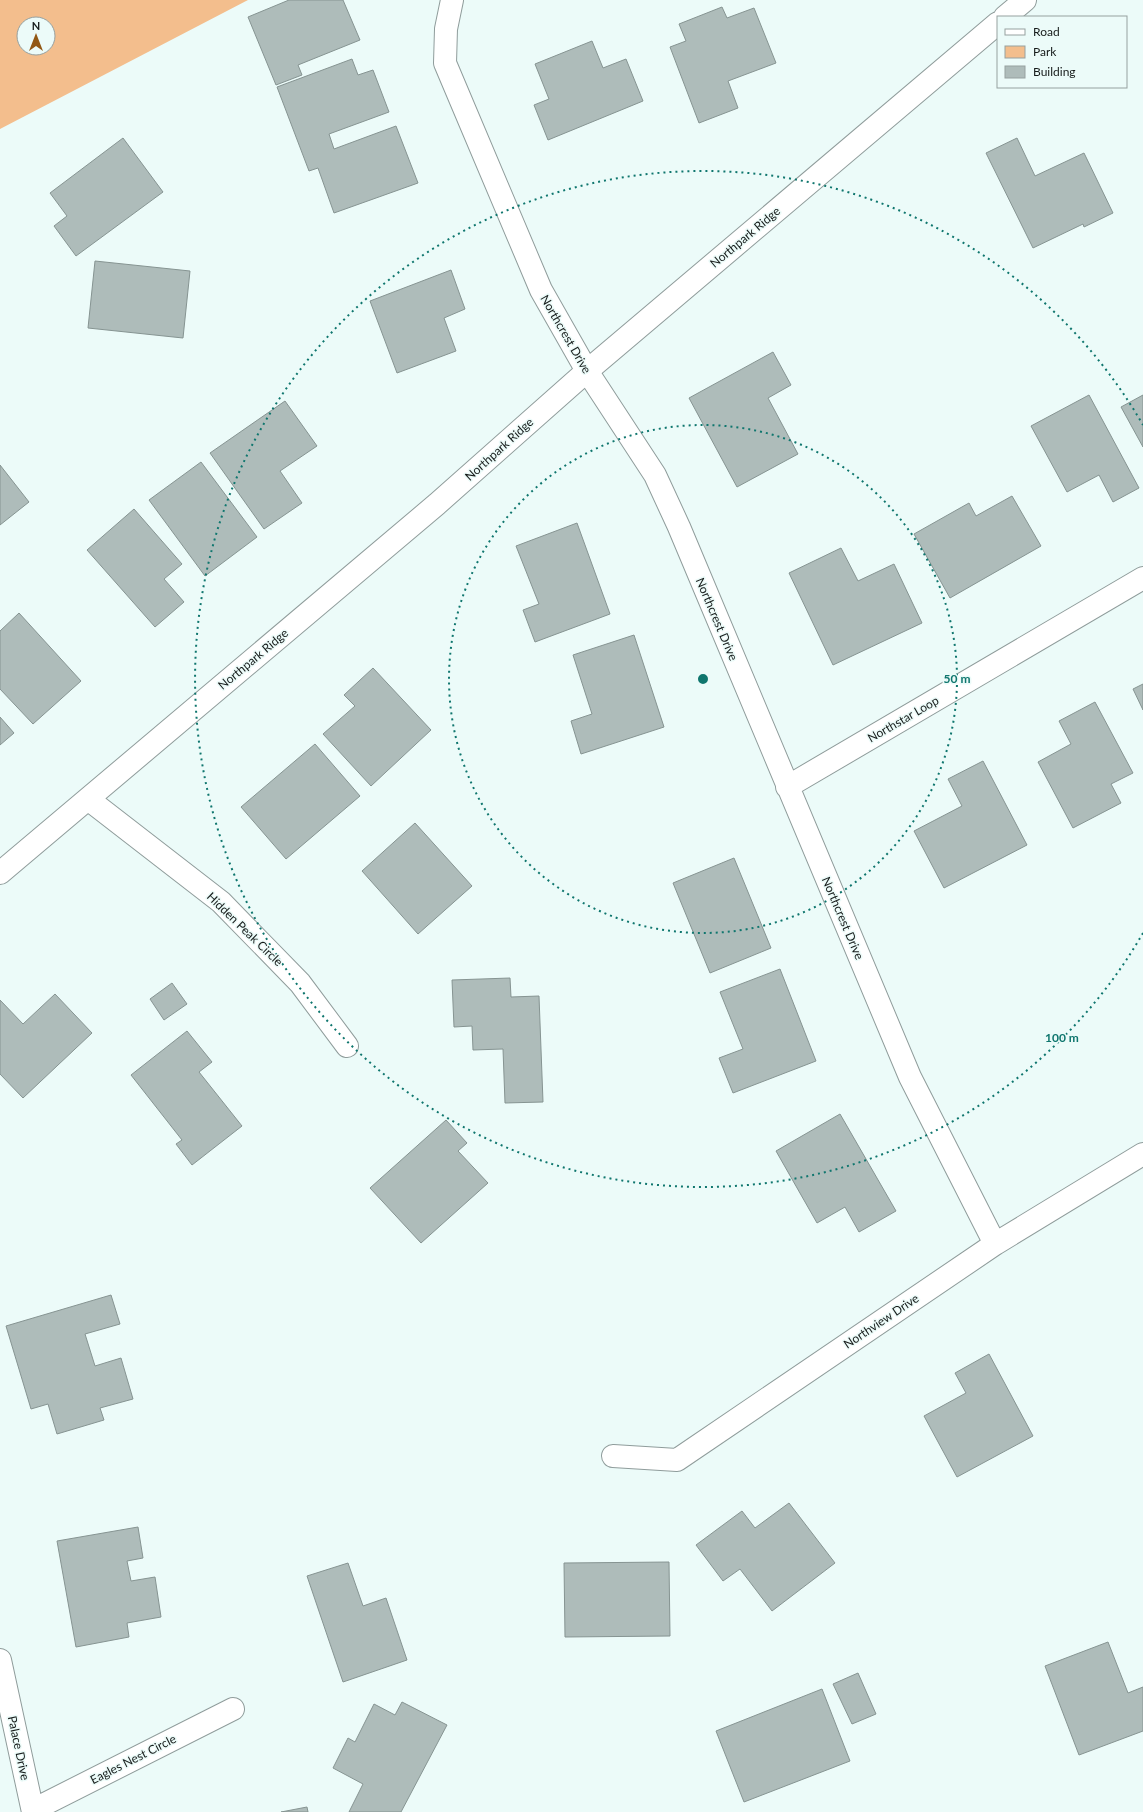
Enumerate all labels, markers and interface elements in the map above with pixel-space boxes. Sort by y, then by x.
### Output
north arrow [16,16,56,56]
legend [997,16,1127,88]
text: N [32,19,40,32]
text: Road [1033,24,1060,39]
text: Park [1033,44,1057,59]
text: Building [1033,64,1076,79]
street label: Northpark Ridge [707,203,783,271]
street label: Northcrest Drive [537,292,595,376]
street label: Northpark Ridge [462,414,536,484]
street label: Northcrest Drive [693,575,741,663]
street label: Northpark Ridge [215,625,291,693]
text: 50 m [944,671,970,686]
centre of rings [696,672,710,686]
street label: Northstar Loop [865,692,942,745]
street label: Northcrest Drive [819,874,867,962]
street label: Hidden Peak Circle [204,889,286,969]
text: 100 m [1045,1030,1079,1045]
street label: Northview Drive [841,1290,921,1352]
street label: Palace Drive [5,1714,33,1782]
street label: Eagles Nest Circle [88,1731,178,1787]

